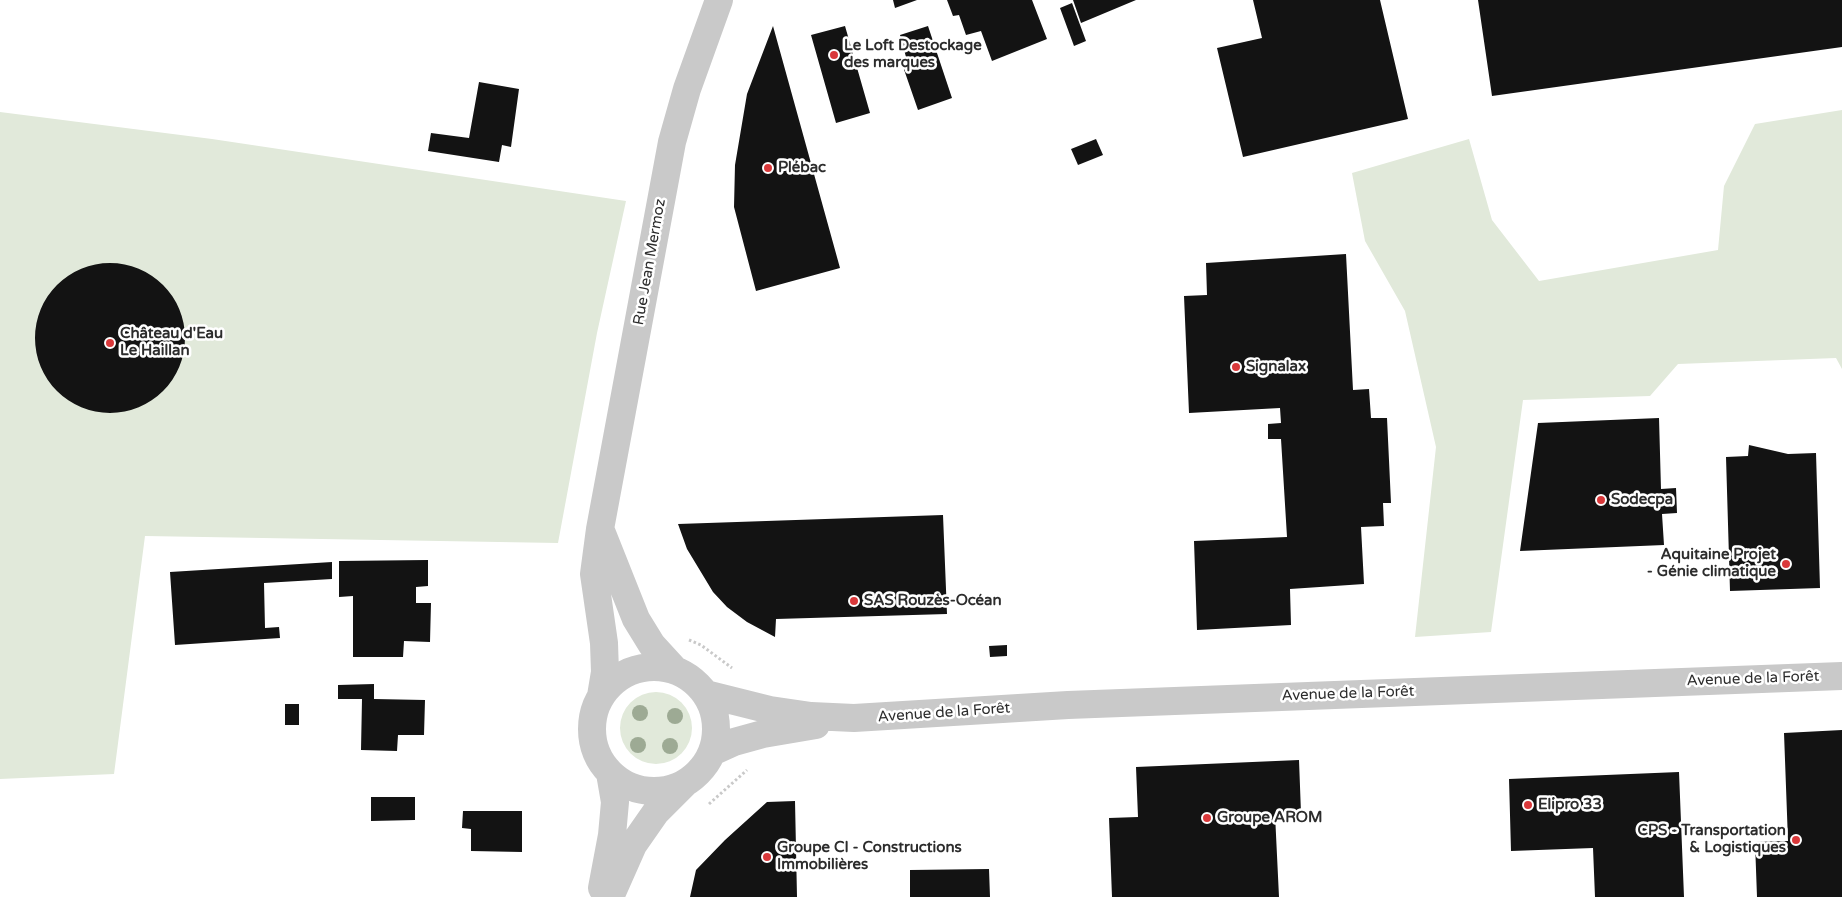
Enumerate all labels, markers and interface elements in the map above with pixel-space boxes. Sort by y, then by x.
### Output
place label: Le Loft Destockage des marques [844,37,982,72]
marker: Le Loft Destockage des marques [828,49,840,61]
place label: Plébac [778,159,826,177]
marker: Plébac [762,162,774,174]
street label: Rue Jean Mermoz [630,197,670,327]
place label: Château d'Eau Le Haillan [120,325,223,360]
marker: Château d'Eau Le Haillan [104,337,116,349]
place label: Signalax [1246,358,1306,376]
marker: Signalax [1230,361,1242,373]
place label: Sodecpa [1611,491,1673,509]
marker: Sodecpa [1595,494,1607,506]
place label: Aquitaine Projet - Génie climatique [1647,546,1776,581]
marker: Aquitaine Projet - Génie climatique [1780,558,1792,570]
place label: SAS Rouzès-Océan [864,592,1002,610]
marker: SAS Rouzès-Océan [848,595,860,607]
street label: Avenue de la Forêt [1686,668,1820,690]
street label: Avenue de la Forêt [1281,683,1415,705]
street label: Avenue de la Forêt [877,699,1011,727]
place label: Elipro 33 [1538,796,1602,814]
marker: Elipro 33 [1522,799,1534,811]
place label: Groupe AROM [1217,809,1323,827]
marker: Groupe AROM [1201,812,1213,824]
place label: CPS - Transportation & Logistiques [1638,822,1786,857]
marker: CPS - Transportation & Logistiques [1790,834,1802,846]
place label: Groupe CI - Constructions Immobilières [777,839,962,874]
marker: Groupe CI - Constructions Immobilières [761,851,773,863]

